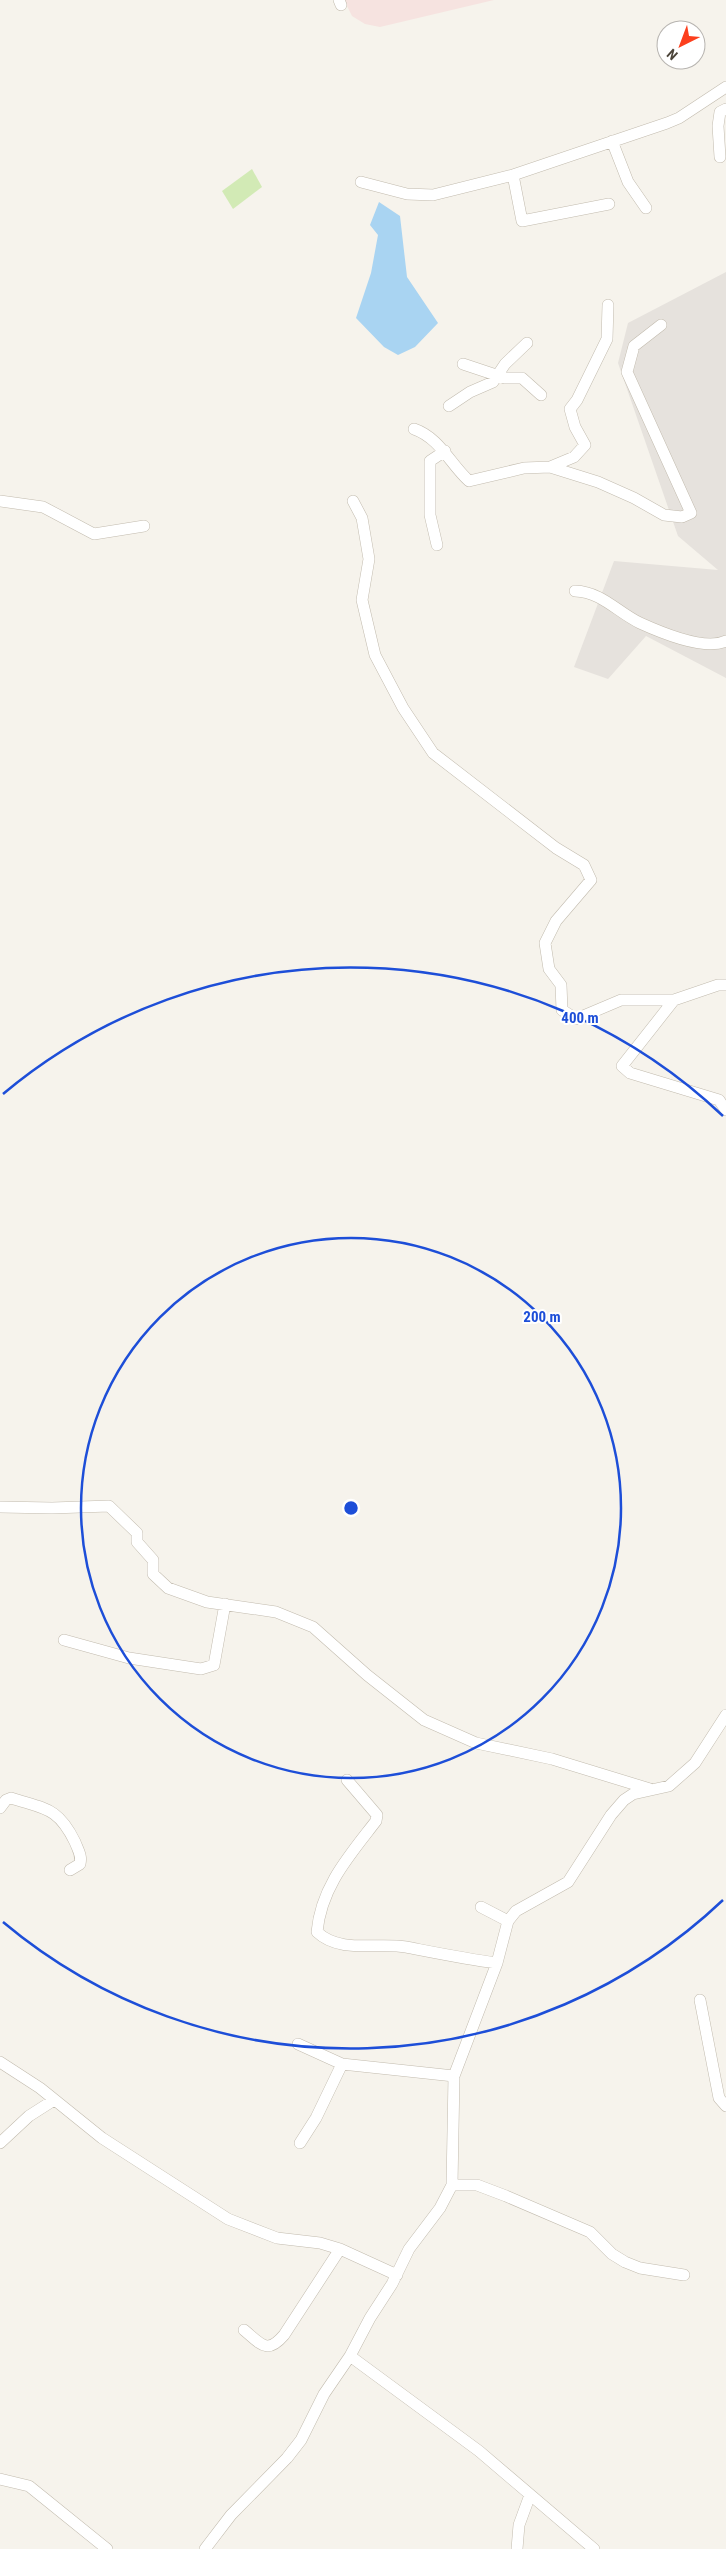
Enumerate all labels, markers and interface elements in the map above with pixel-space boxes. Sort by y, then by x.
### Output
north arrow [656,20,706,70]
text: N [664,46,681,63]
text: 400 m [561,1009,599,1027]
text: 200 m [523,1308,561,1326]
centre of rings [342,1499,360,1517]

